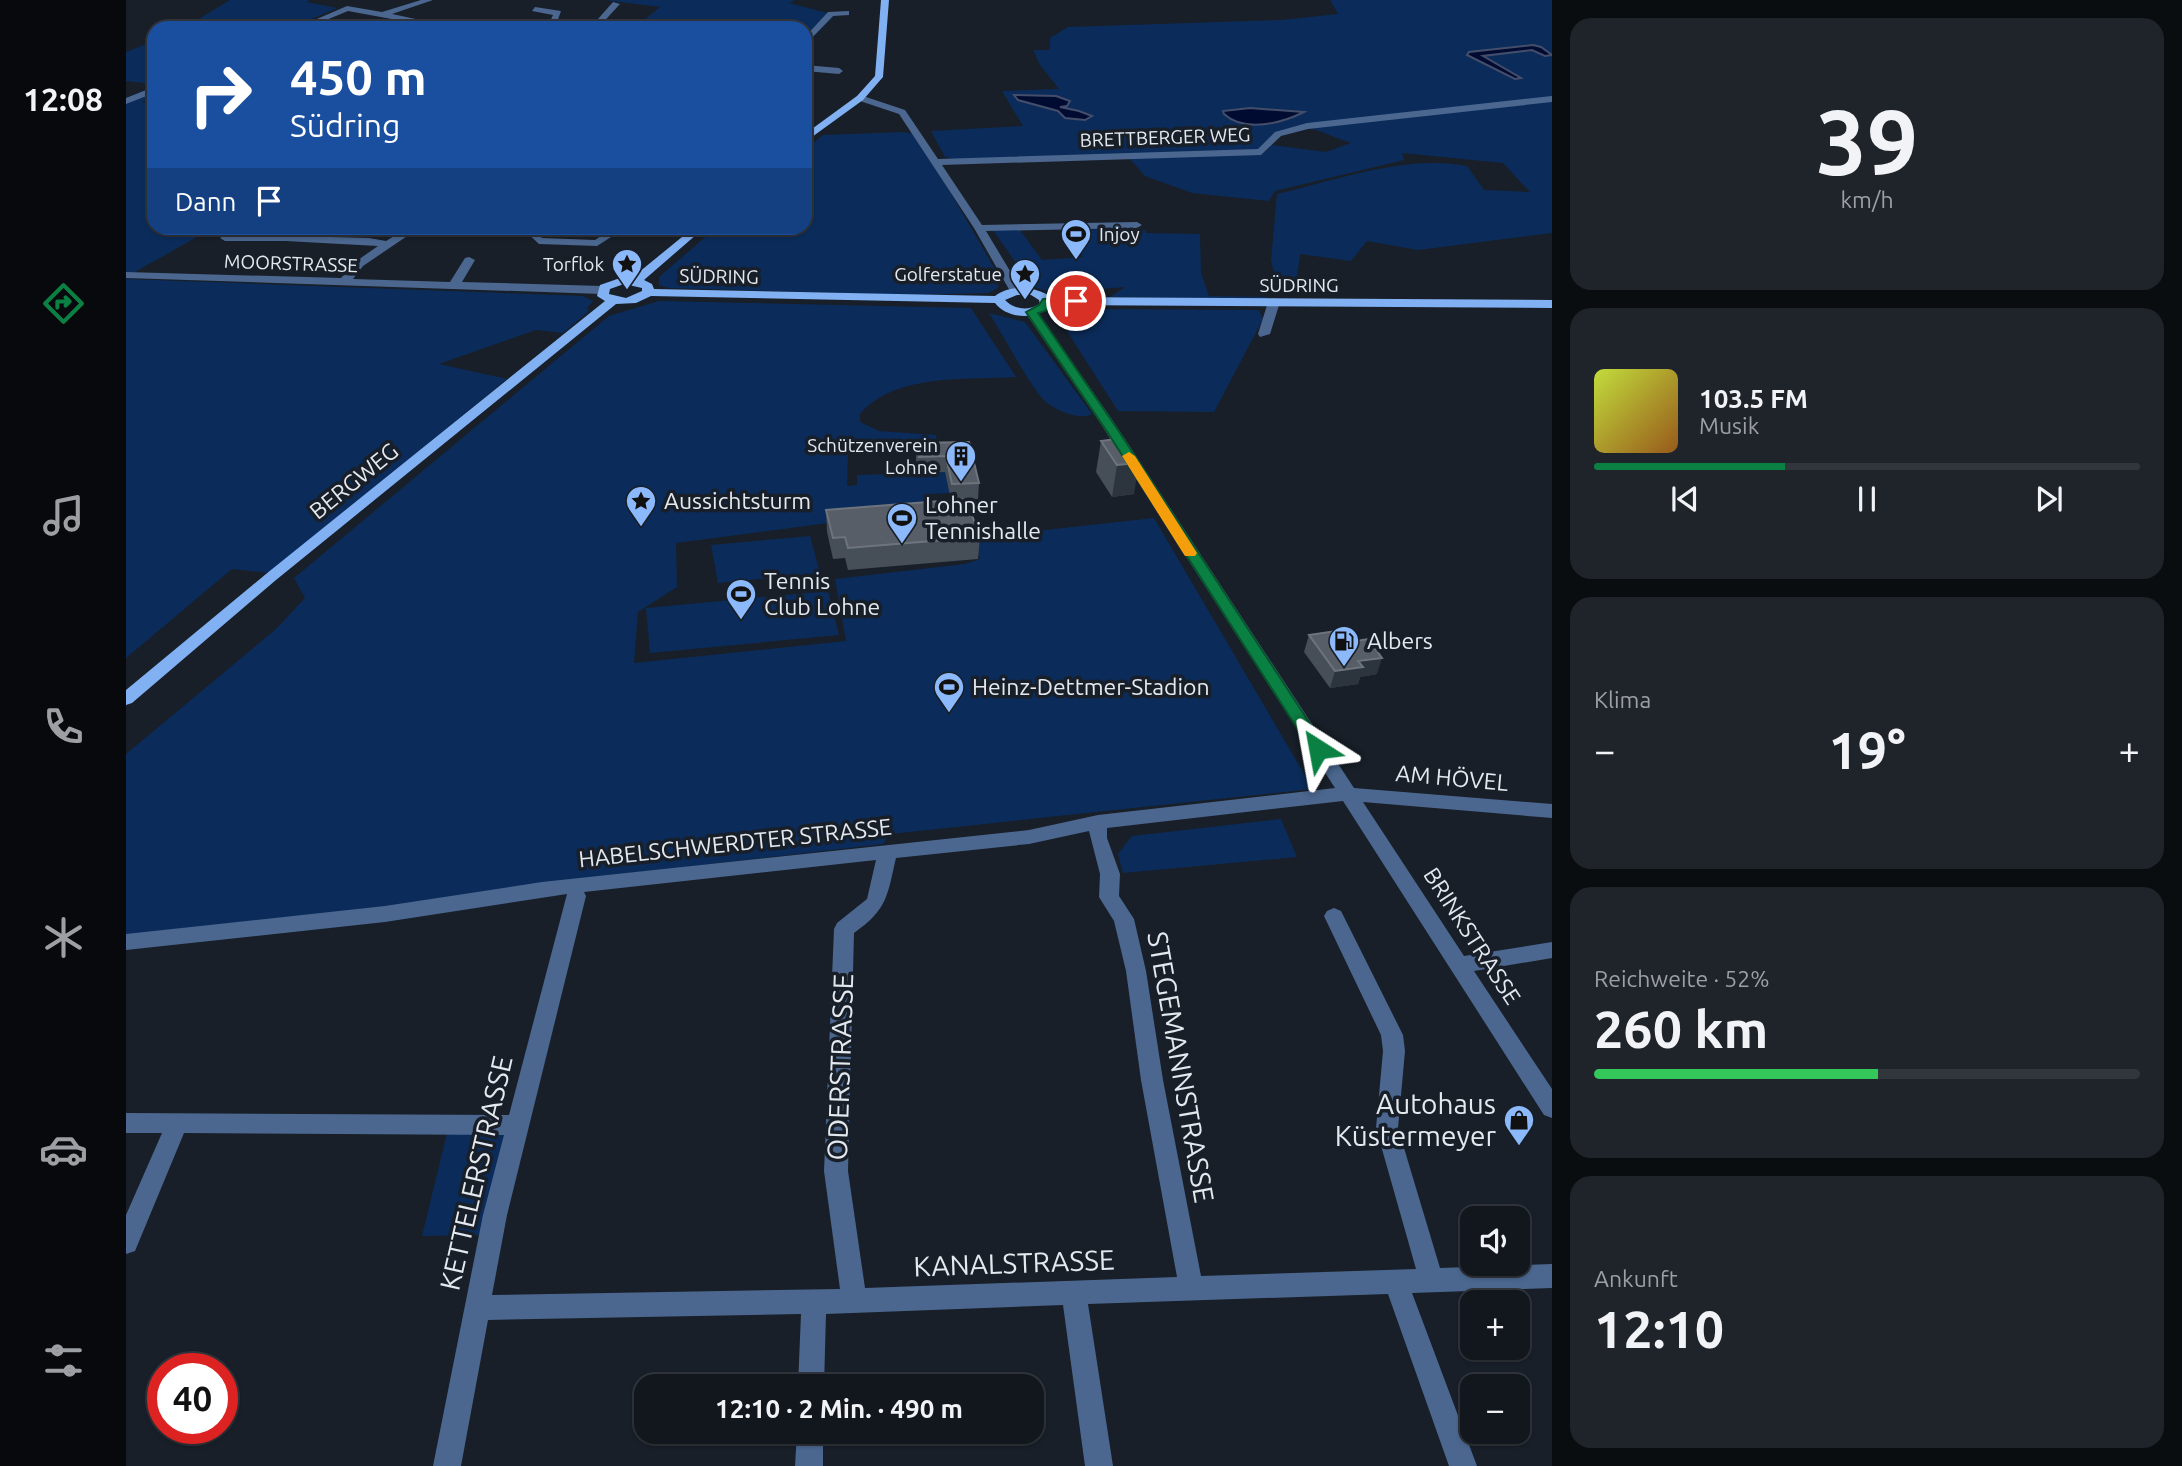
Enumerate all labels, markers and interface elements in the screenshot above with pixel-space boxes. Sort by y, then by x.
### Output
icon: right [175,49,266,140]
text: 450 m [290,49,427,104]
text: 12:08 [23,81,103,117]
text: 39 [1816,90,1918,192]
text: Südring [290,107,400,143]
street label: BRETTBERGER WEG [1079,123,1251,151]
icon: arrive [250,182,288,220]
text: Dann [175,187,236,216]
text: km/h [1840,187,1894,212]
sports icon: Injoy [1059,217,1093,261]
place label: Injoy [1099,223,1140,245]
place icon: Torflok [610,247,644,291]
street label: MOORSTRASSE [224,250,358,276]
place label: Torflok [543,253,604,275]
place icon: Golferstatue [1008,257,1042,301]
place label: Golferstatue [894,263,1002,285]
street label: SÜDRING [679,264,759,288]
pin [1046,271,1106,331]
street label: SÜDRING [1259,274,1339,296]
icon: directions [39,279,88,328]
icon: arrive [1057,282,1095,320]
text: 103.5 FM [1699,384,1808,413]
text: Musik [1699,413,1759,438]
place label: Schützenverein Lohne [807,434,938,478]
street label: BERGWEG [305,438,403,524]
building icon: Schützenverein Lohne [944,439,978,483]
icon: previous [1666,480,1704,518]
icon: pause [1848,480,1886,518]
icon: next [2030,480,2068,518]
place icon: Aussichtsturm [624,484,658,528]
place label: Aussichtsturm [664,488,811,513]
icon: music [39,491,88,540]
place label: Lohner Tennishalle [925,492,1041,543]
sports icon: Lohner Tennishalle [885,501,919,545]
place label: Tennis Club Lohne [764,568,880,619]
sports icon: Tennis Club Lohne [724,577,758,621]
fuel station icon: Albers [1327,624,1361,668]
place label: Albers [1367,628,1433,653]
sports icon: Heinz-Dettmer-Stadion [932,670,966,714]
place label: Heinz-Dettmer-Stadion [972,674,1210,699]
text: Klima [1594,687,1651,712]
icon: phone [39,702,88,751]
position arrow [1281,712,1355,786]
text: 19° [1828,721,1906,779]
text: − [1594,729,1615,771]
text: + [2119,729,2140,771]
street label: AM HÖVEL [1395,760,1510,795]
street label: HABELSCHWERDTER STRASSE [577,814,893,871]
street label: BRINKSTRASSE [1419,863,1526,1009]
icon: climate [39,913,88,962]
street label: STEGEMANNSTRASSE [1142,929,1221,1205]
text: Reichweite · 52% [1594,966,1770,991]
street label: ODERSTRASSE [821,973,858,1161]
text: 260 km [1594,1000,1768,1058]
street label: KETTELERSTRASSE [433,1053,518,1293]
place label: Autohaus Küstermeyer [1335,1088,1496,1151]
shop icon: Autohaus Küstermeyer [1502,1103,1536,1147]
icon: car [39,1125,88,1174]
map controls [1460,1206,1530,1444]
button: sound [1460,1206,1530,1276]
street label: KANALSTRASSE [913,1243,1115,1282]
text: Ankunft [1594,1266,1678,1291]
button: + [1460,1290,1530,1360]
text: 12:10 [1594,1300,1724,1358]
icon: filters [39,1336,88,1385]
speed limit sign: 40 [147,1353,238,1444]
button: − [1460,1374,1530,1444]
text: 12:10 · 2 Min. · 490 m [715,1394,963,1423]

